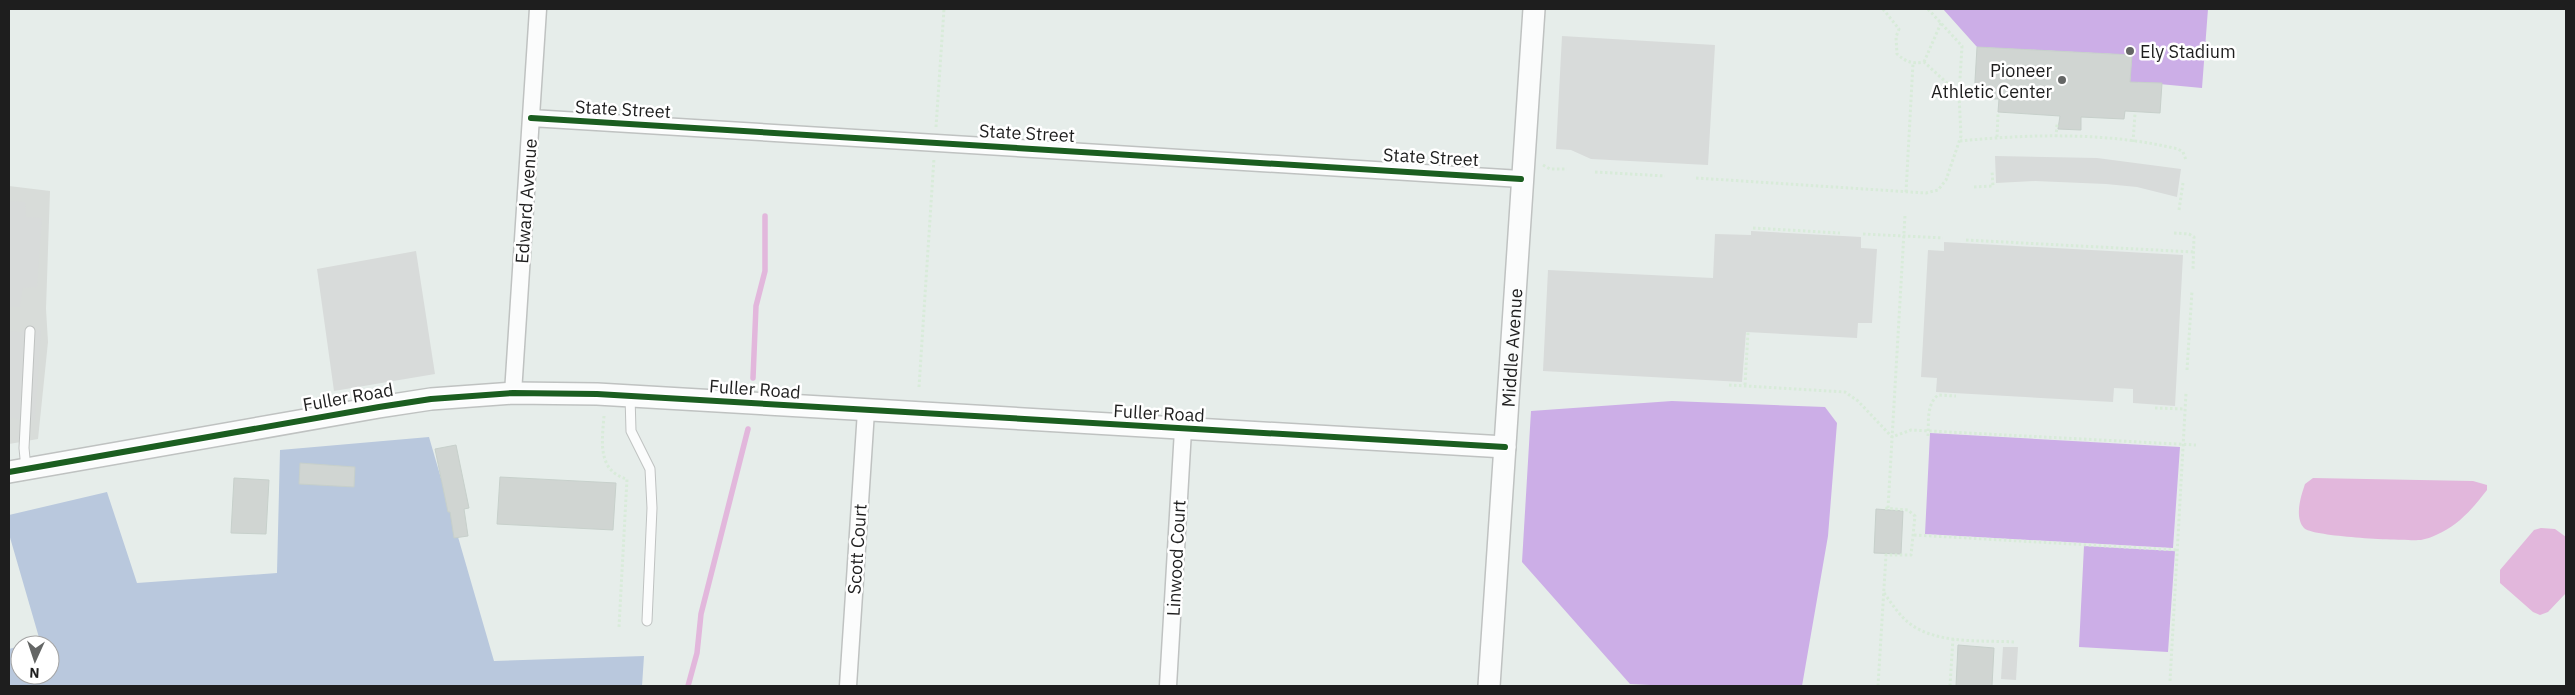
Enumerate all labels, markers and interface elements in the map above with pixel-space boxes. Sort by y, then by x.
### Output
place label: Ely Stadium [2140,40,2236,63]
marker: Ely Stadium [2124,45,2136,57]
place label: Pioneer Athletic Center [1931,59,2052,103]
marker: Pioneer Athletic Center [2056,74,2068,86]
street label: State Street [574,95,672,123]
street label: State Street [978,119,1076,147]
street label: Edward Avenue [510,138,542,264]
street label: State Street [1382,143,1480,171]
street label: Middle Avenue [1496,287,1527,408]
street label: Fuller Road [708,374,802,404]
street label: Fuller Road [301,378,395,416]
street label: Fuller Road [1113,399,1205,427]
street label: Linwood Court [1161,499,1191,617]
street label: Scott Court [842,503,872,595]
north arrow [10,635,60,685]
text: N [29,664,40,682]

